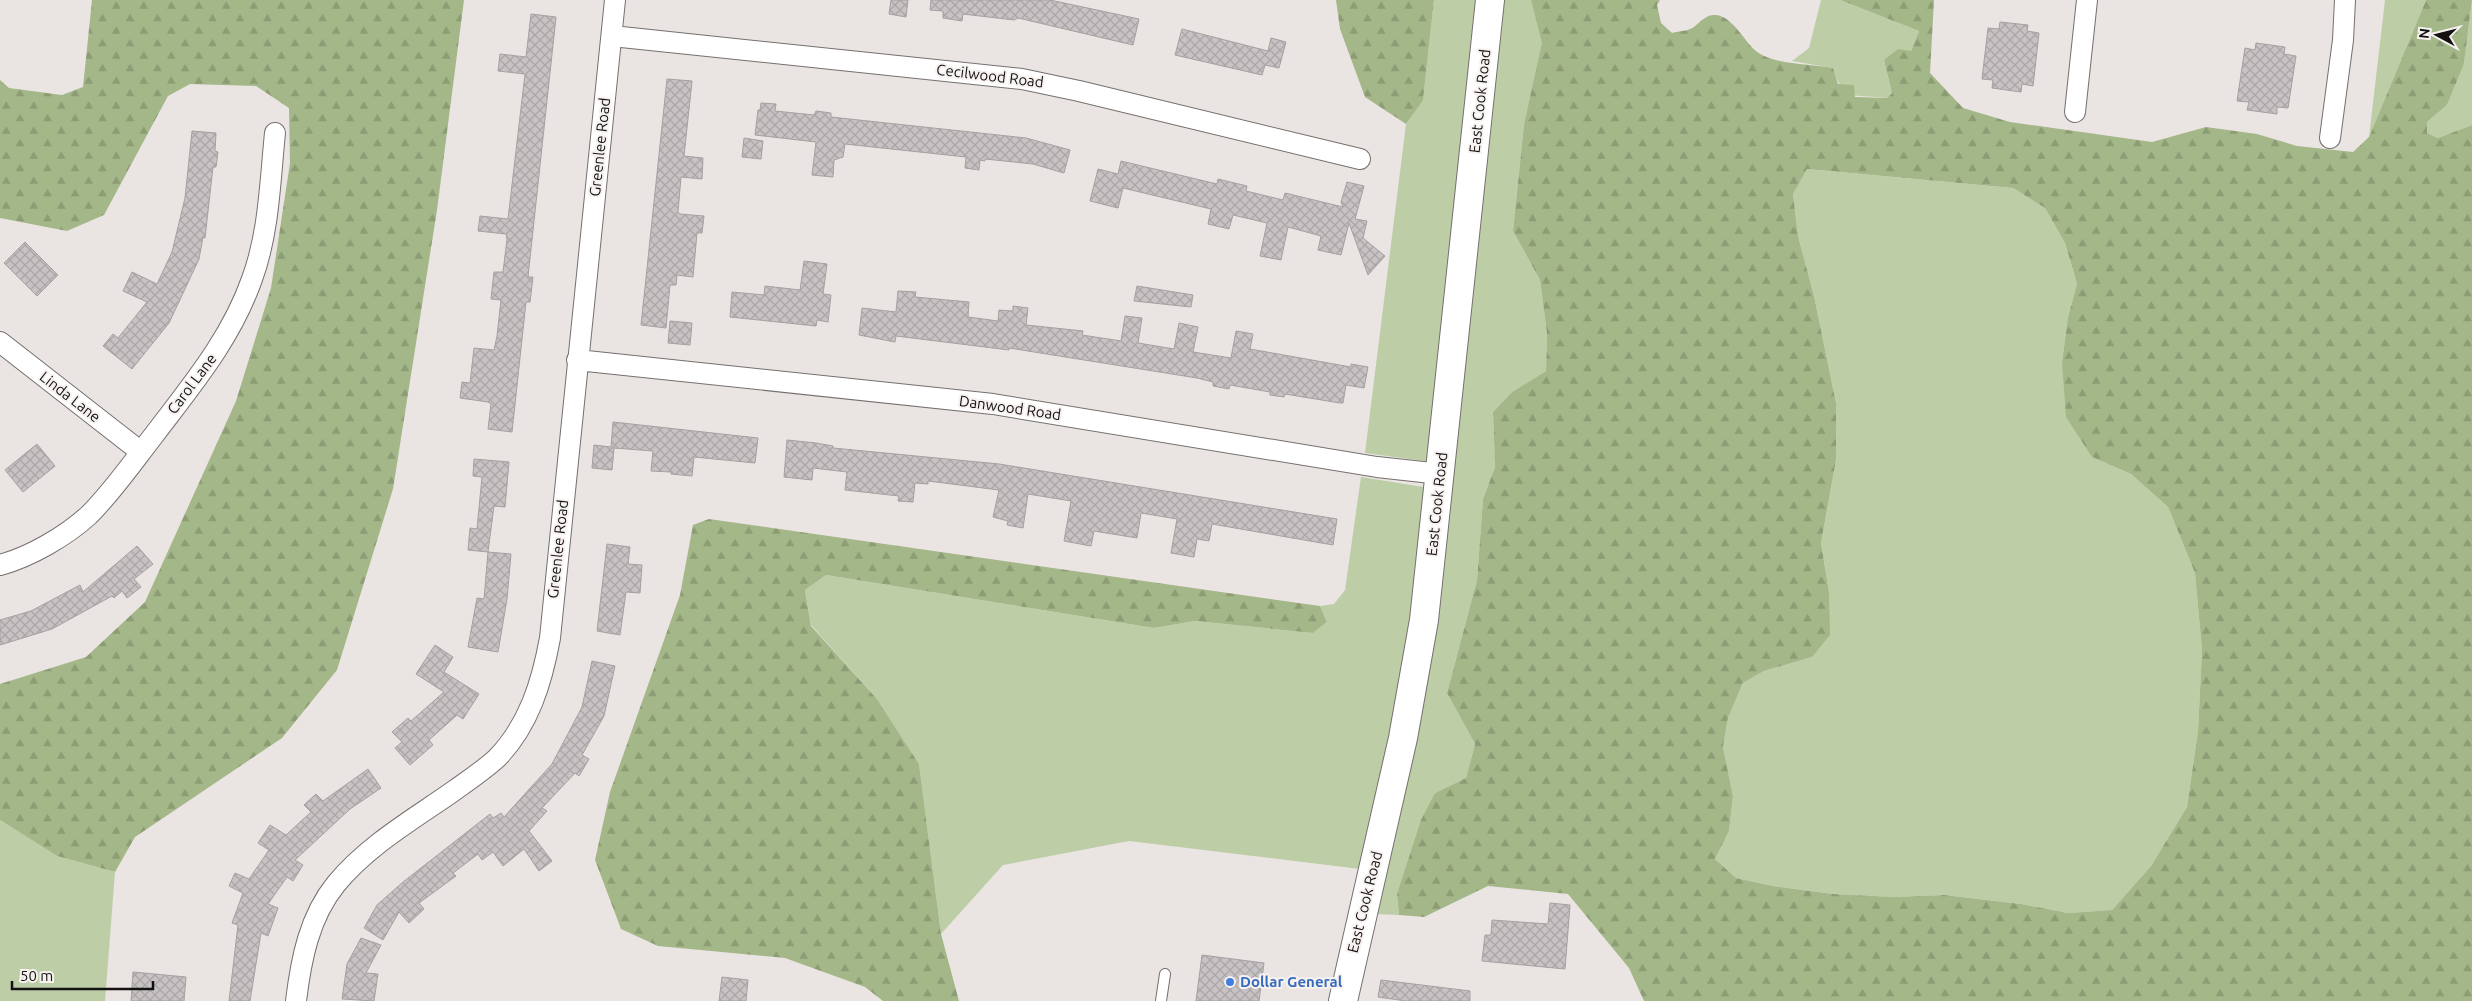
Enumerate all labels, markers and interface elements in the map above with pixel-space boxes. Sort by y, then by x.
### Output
north arrow [2412,10,2462,60]
text: N [2416,27,2433,40]
street label: East Cook Road [1466,48,1493,154]
street label: Cecilwood Road [935,60,1045,91]
street label: Greenlee Road [586,97,613,197]
street label: Carol Lane [163,350,220,417]
street label: Linda Lane [37,368,104,425]
street label: Danwood Road [958,392,1062,423]
street label: East Cook Road [1423,451,1450,557]
street label: Greenlee Road [544,499,571,599]
street label: East Cook Road [1344,849,1385,955]
scale bar [12,958,154,990]
text: 50 m [20,967,53,984]
place label: Dollar General [1240,973,1343,990]
marker: Dollar General [1224,976,1236,988]

